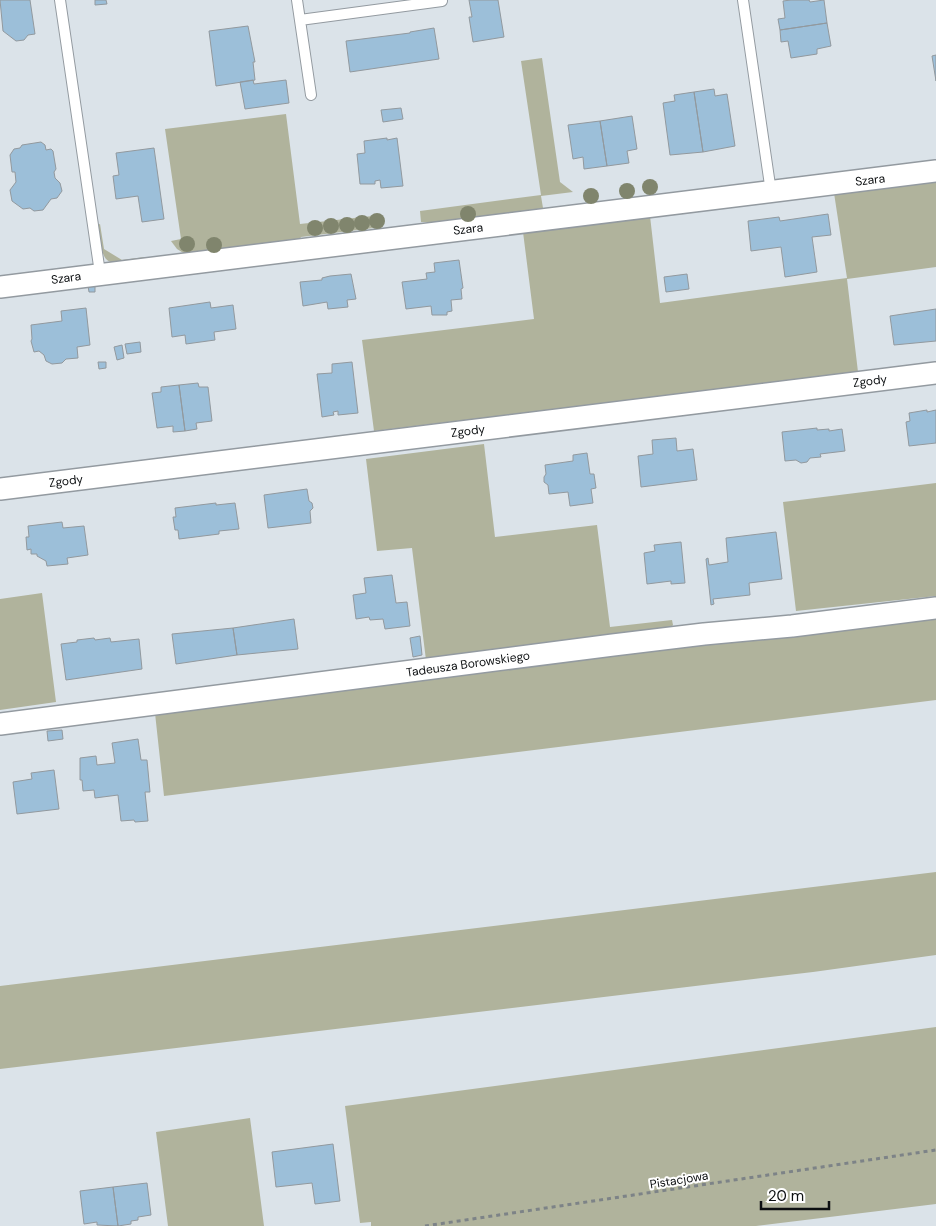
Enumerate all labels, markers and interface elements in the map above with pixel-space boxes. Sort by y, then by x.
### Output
street label: Szara [854,170,886,190]
street label: Szara [452,219,484,239]
street label: Szara [50,268,82,288]
street label: Zgody [852,371,888,391]
street label: Zgody [450,421,486,441]
street label: Zgody [48,471,84,491]
street label: Tadeusza Borowskiego [405,647,531,681]
street label: Pistacjowa [649,1167,709,1193]
scale bar [761,1178,828,1210]
text: 20 m [768,1186,804,1206]

